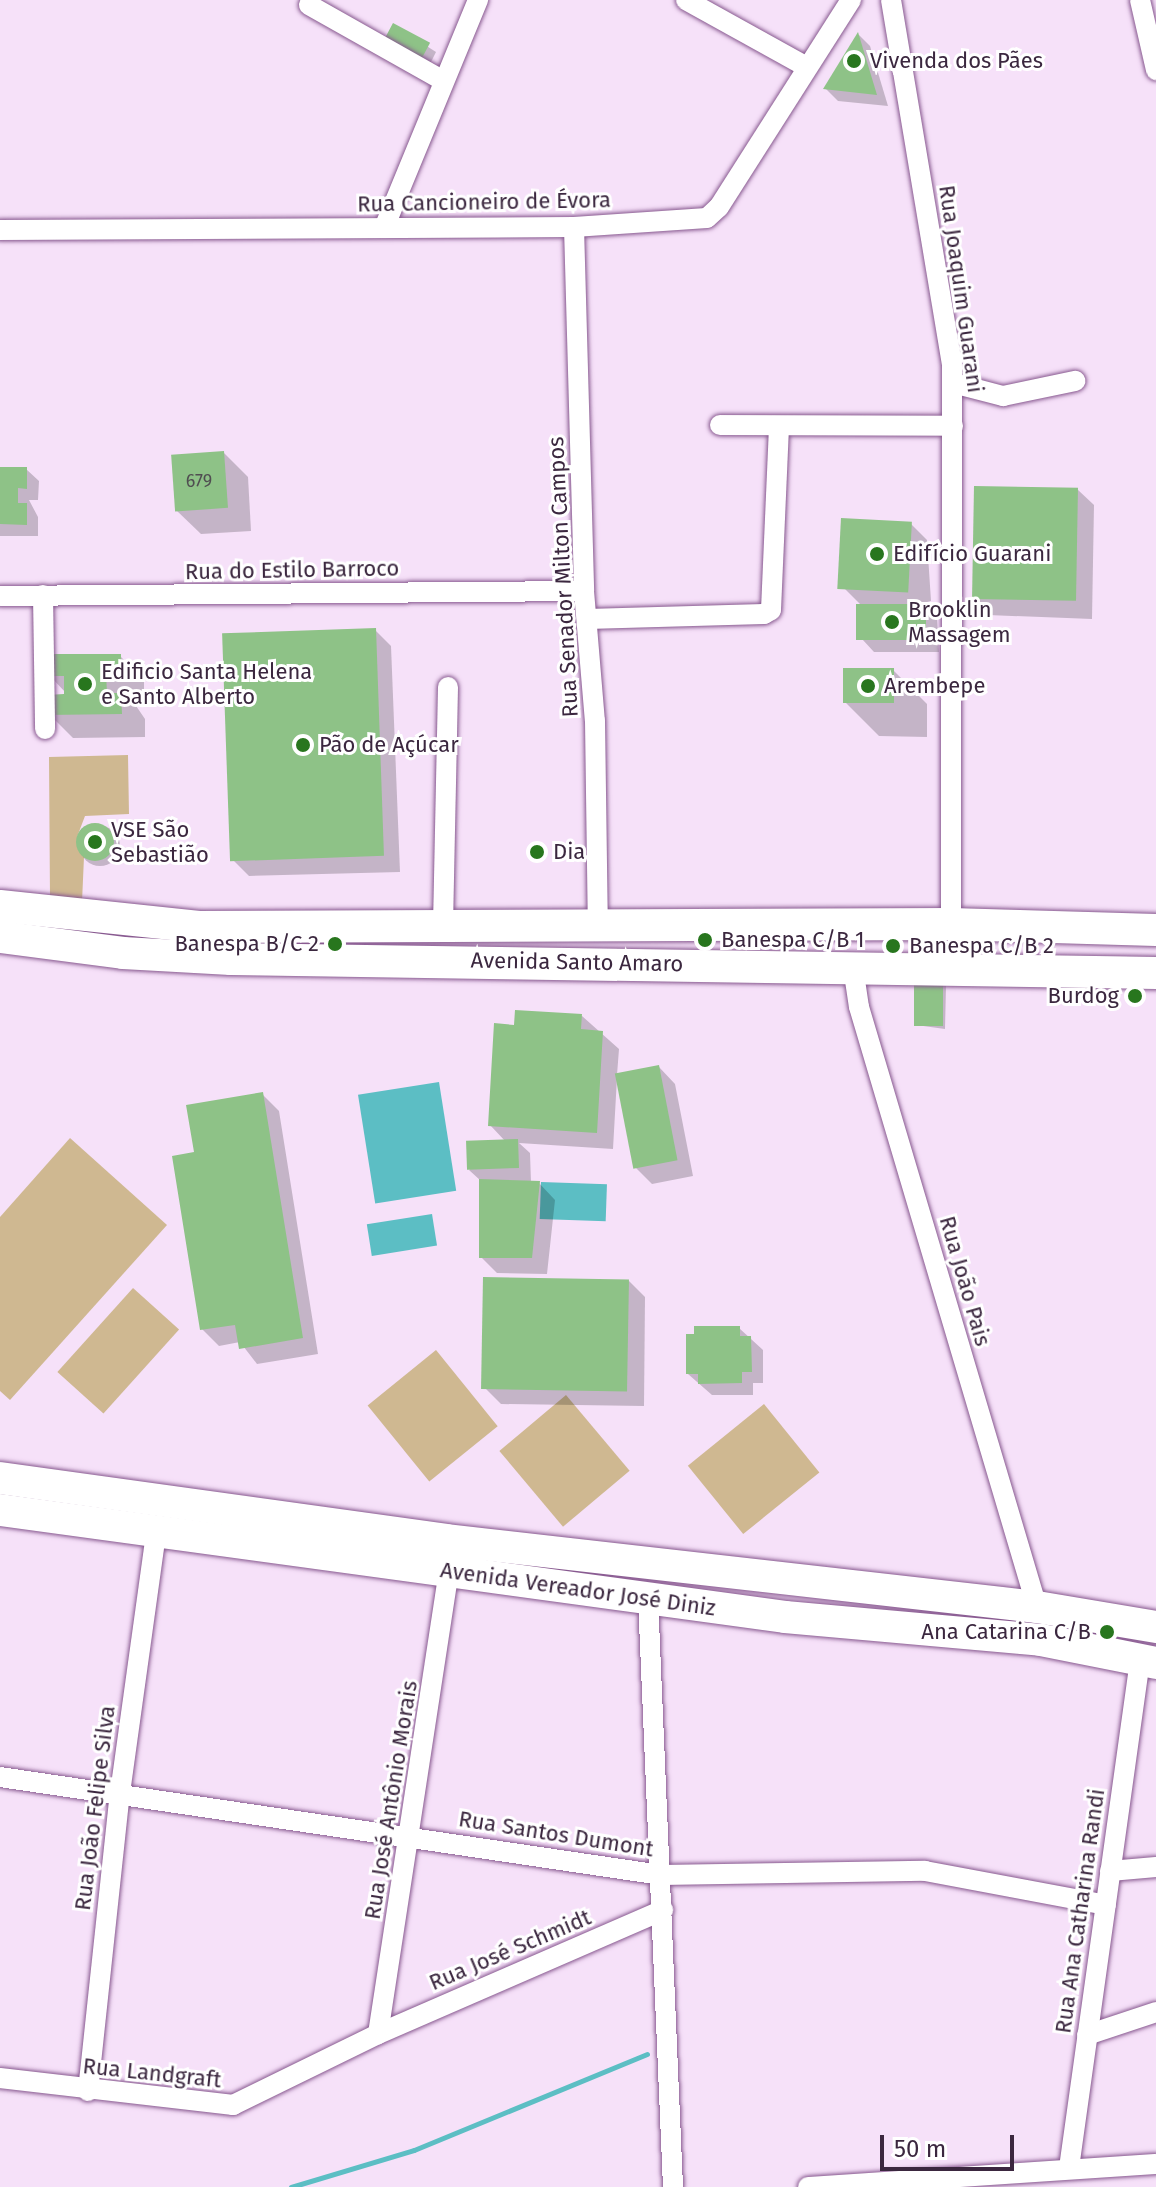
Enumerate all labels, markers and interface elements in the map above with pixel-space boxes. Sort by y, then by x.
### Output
place label: Vivenda dos Pães [870,48,1043,74]
marker: Vivenda dos Pães [845,52,863,70]
street label: Rua Joaquim Guarani [933,183,989,395]
street label: Rua Cancioneiro de Évora [357,187,611,217]
street label: Rua Senador Milton Campos [542,436,584,718]
house number: 679 [186,470,212,492]
place label: Edifício Guarani [893,541,1051,567]
marker: Edifício Guarani [868,545,886,563]
street label: Rua do Estilo Barroco [185,555,399,585]
place label: Brooklin Massagem [908,596,1011,648]
marker: Brooklin Massagem [883,613,901,631]
place label: Edificio Santa Helena e Santo Alberto [101,658,312,710]
place label: Arembepe [884,673,985,699]
marker: Edificio Santa Helena e Santo Alberto [76,675,94,693]
marker: Arembepe [859,677,877,695]
place label: Pão de Açúcar [319,732,459,758]
marker: Pão de Açúcar [294,736,312,754]
place label: VSE São Sebastião [111,816,209,868]
marker: VSE São Sebastião [86,833,104,851]
place label: Dia [553,839,585,865]
marker: Dia [528,843,546,861]
place label: Banespa C/B 1 [721,927,865,953]
place label: Banespa B/C 2 [174,931,319,957]
marker: Banespa C/B 1 [696,931,714,949]
place label: Banespa C/B 2 [909,933,1054,959]
marker: Banespa B/C 2 [326,935,344,953]
marker: Banespa C/B 2 [884,937,902,955]
street label: Avenida Santo Amaro [470,947,684,977]
place label: Burdog [1048,983,1119,1009]
marker: Burdog [1126,987,1144,1005]
street label: Rua João Pais [934,1213,996,1349]
street label: Avenida Vereador José Diniz [439,1557,717,1621]
place label: Ana Catarina C/B [921,1619,1091,1645]
marker: Ana Catarina C/B [1098,1623,1116,1641]
street label: Rua José Antônio Morais [359,1679,423,1921]
street label: Rua João Felipe Silva [69,1704,121,1912]
street label: Rua Ana Catharina Randi [1050,1787,1110,2035]
street label: Rua Santos Dumont [457,1806,655,1862]
street label: Rua José Schmidt [425,1904,595,1996]
street label: Rua Landgraft [81,2053,223,2093]
scale bar [884,2119,1018,2169]
text: 50 m [894,2135,946,2163]

